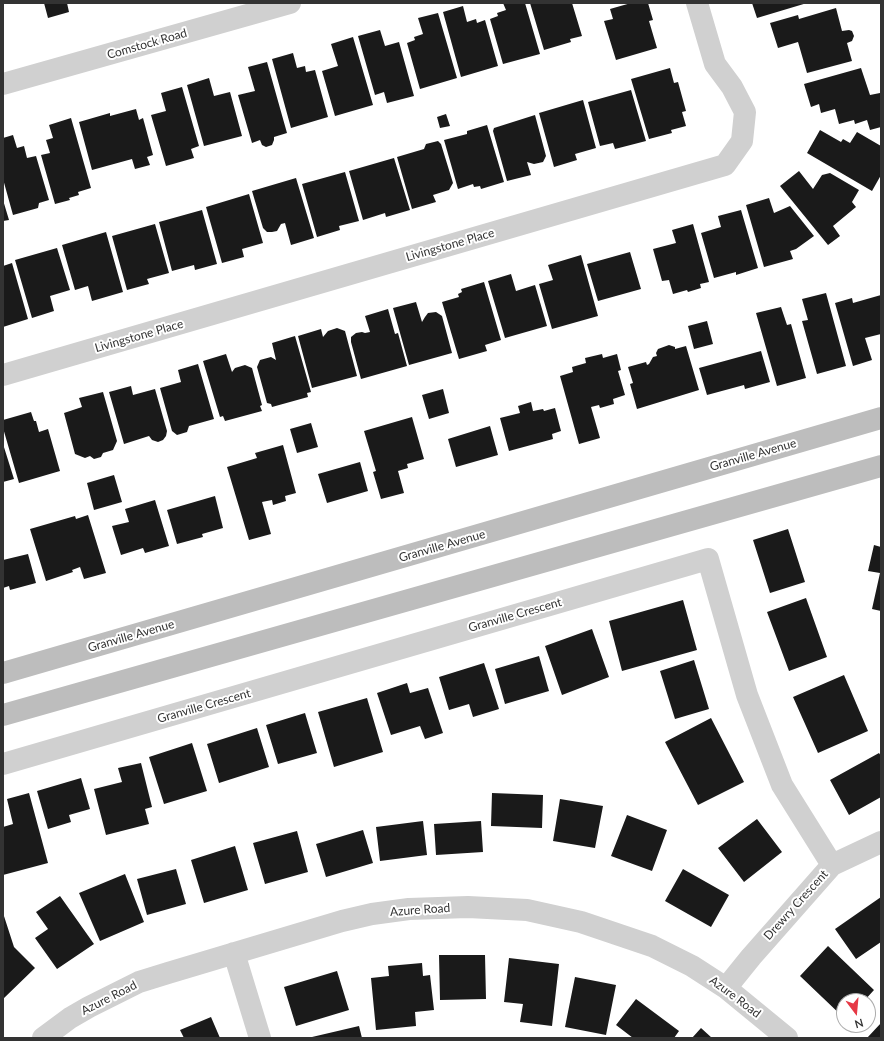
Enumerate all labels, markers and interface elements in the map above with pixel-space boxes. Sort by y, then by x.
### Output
street label: Comstock Road [105,26,189,62]
street label: Livingstone Place [404,225,496,265]
street label: Livingstone Place [93,316,185,356]
street label: Granville Avenue [708,436,798,474]
street label: Granville Avenue [397,527,487,565]
street label: Granville Crescent [467,595,563,635]
street label: Granville Avenue [86,617,176,655]
street label: Granville Crescent [156,686,252,726]
street label: Drewry Crescent [761,867,831,943]
street label: Azure Road [389,901,451,919]
street label: Azure Road [707,973,763,1021]
street label: Azure Road [79,978,139,1018]
north arrow [836,993,876,1033]
text: N [853,1017,865,1031]

